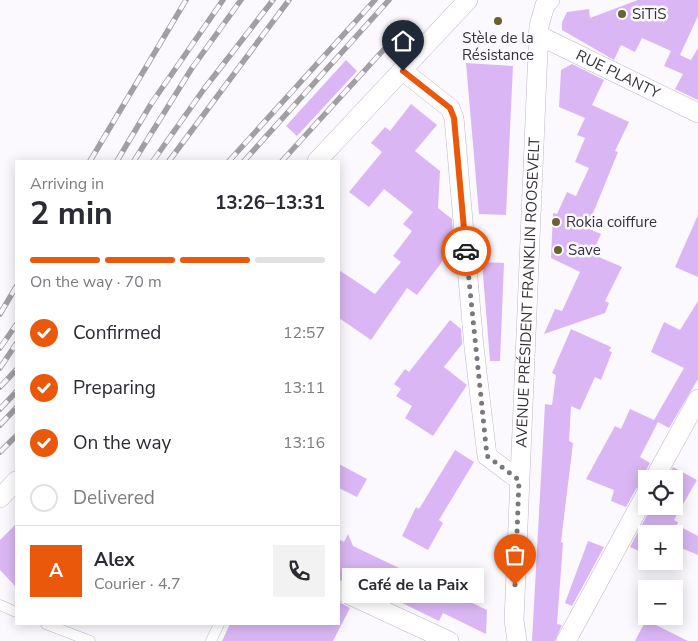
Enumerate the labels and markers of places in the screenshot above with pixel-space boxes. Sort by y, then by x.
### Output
place label: SiTiS [632,4,666,24]
marker: SiTiS [616,8,628,20]
marker: Stèle de la Résistance [492,15,504,27]
pin [382,20,424,71]
place label: Stèle de la Résistance [462,28,534,65]
place label: Rokia coiffure [566,212,657,232]
marker: Rokia coiffure [550,216,562,228]
place label: Save [568,240,601,260]
marker: Save [552,244,564,256]
pin [494,534,536,585]
callout: Café de la Paix [342,568,485,602]

